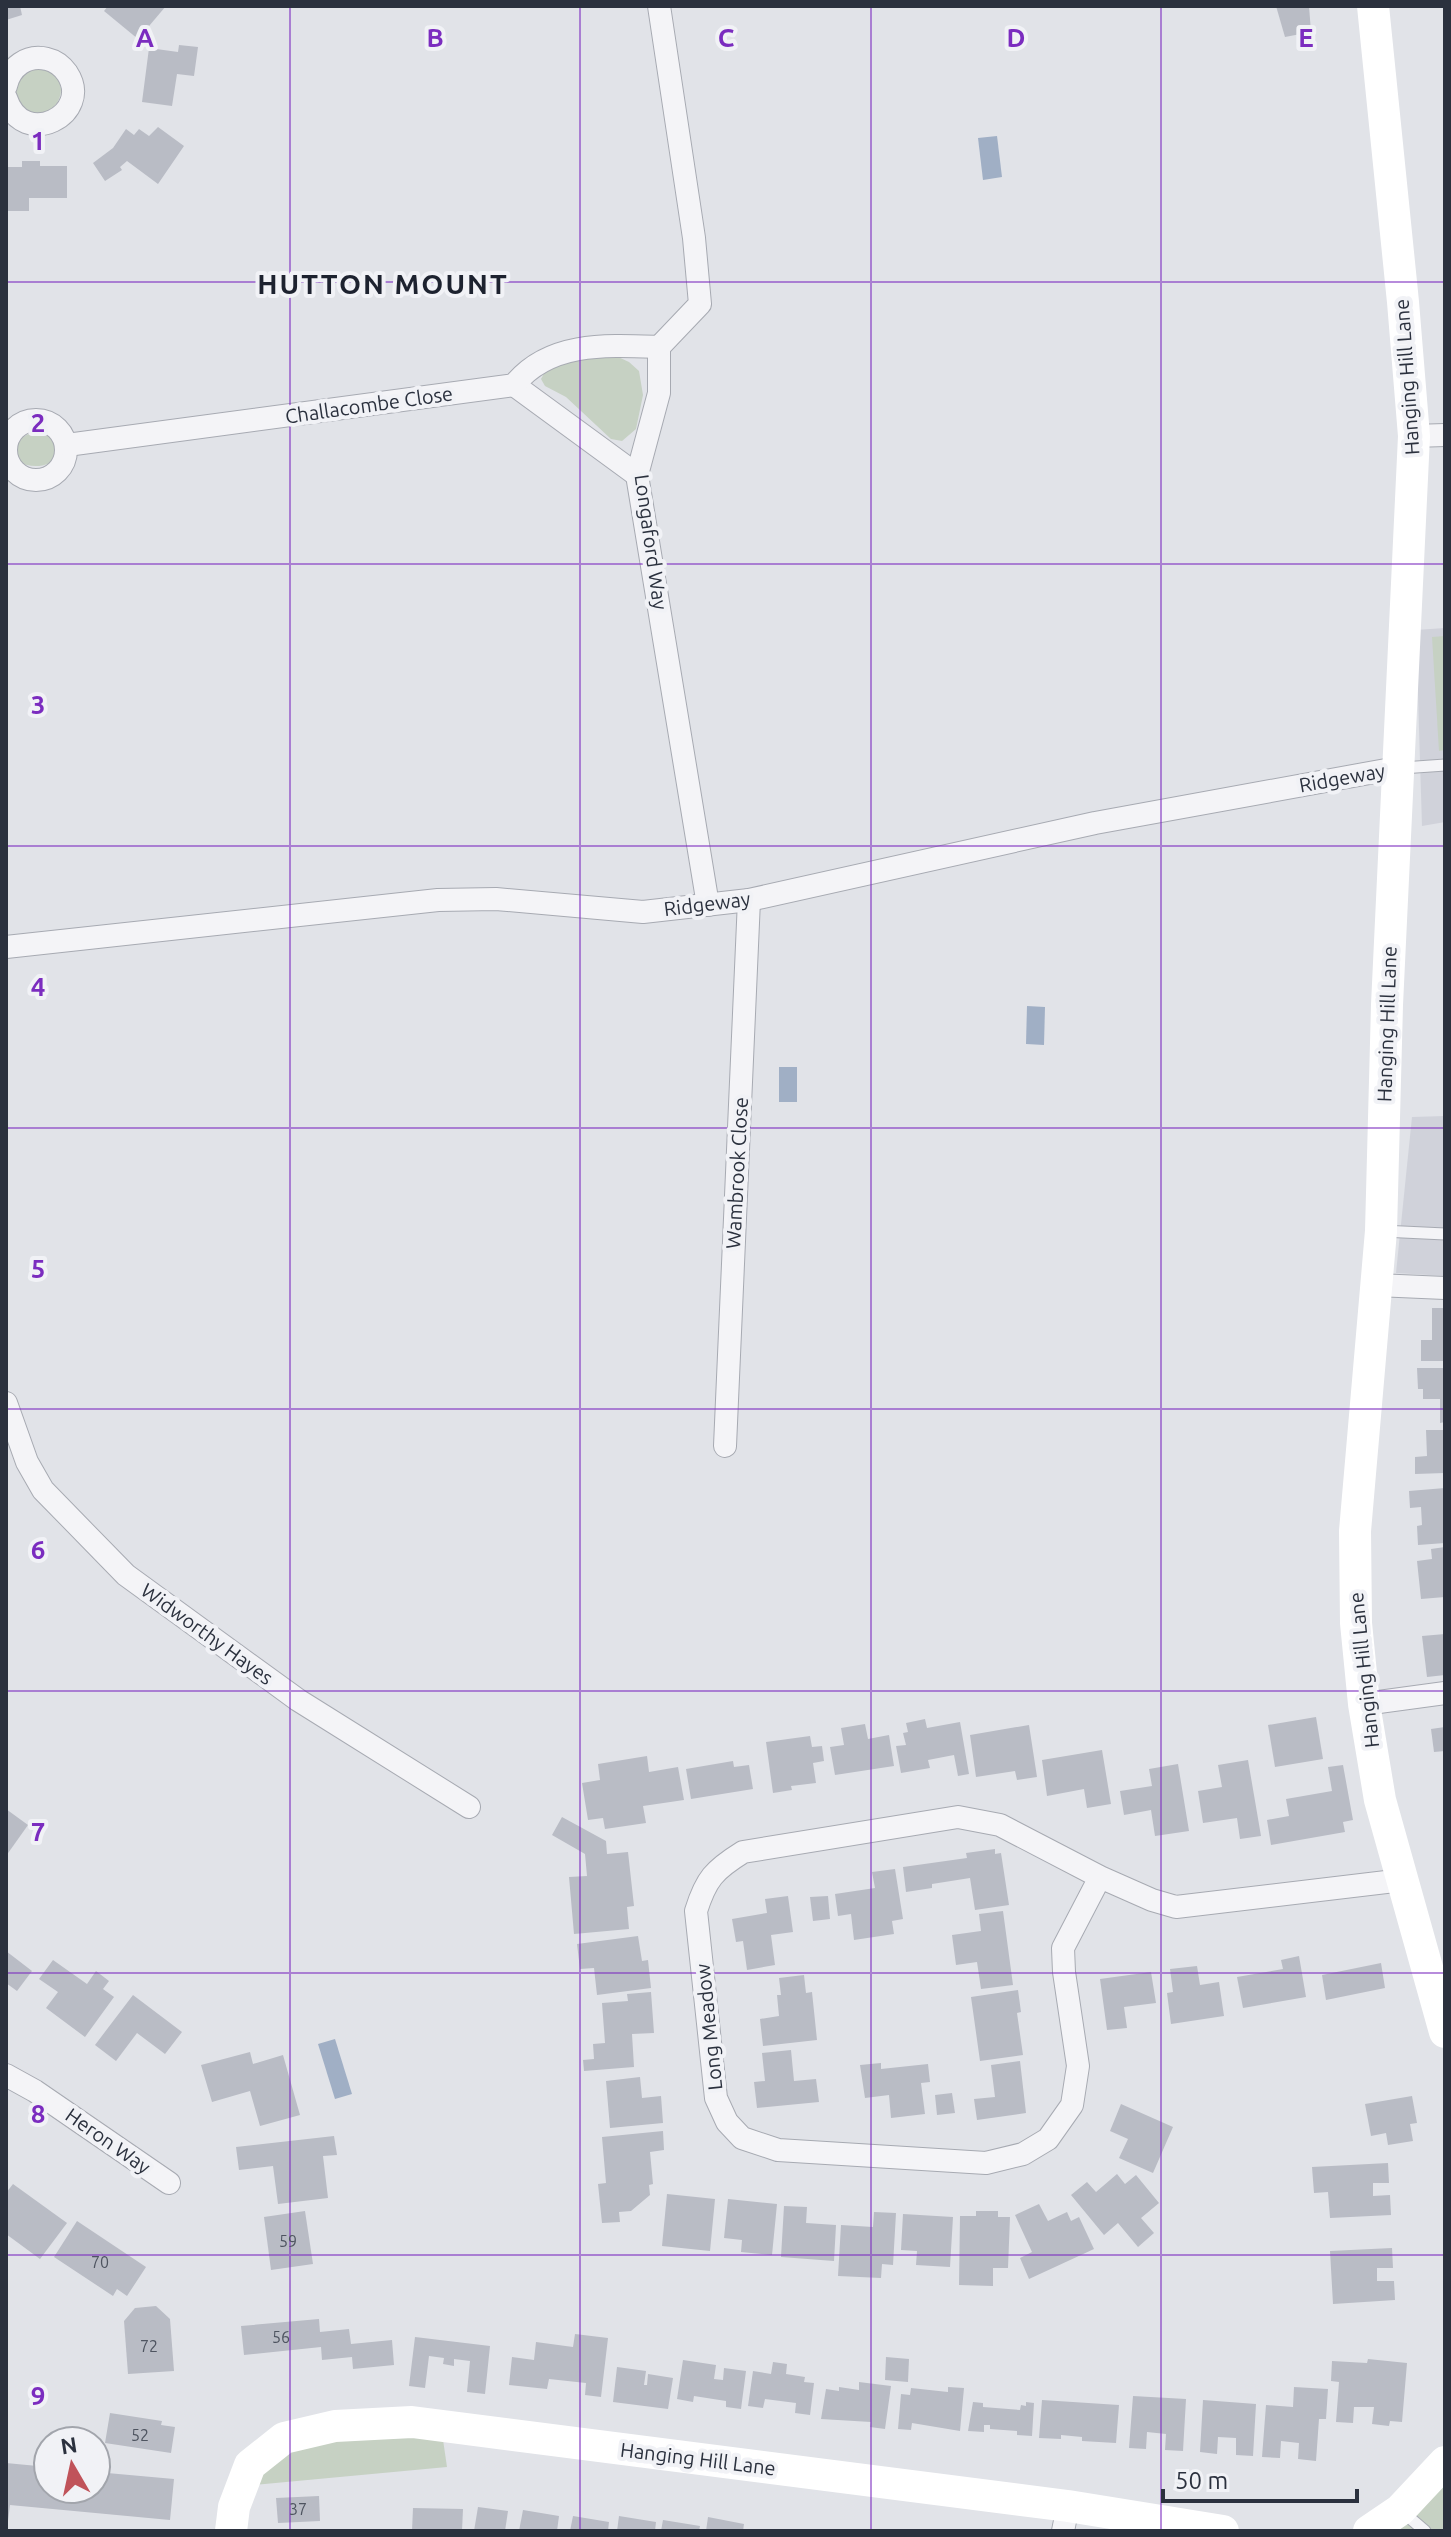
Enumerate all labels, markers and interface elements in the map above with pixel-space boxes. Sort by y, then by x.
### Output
text: A [136,23,155,52]
text: B [426,23,444,52]
text: C [718,23,735,52]
text: D [1007,23,1025,52]
text: E [1298,23,1314,52]
text: 1 [31,126,45,155]
district label: HUTTON MOUNT [257,268,509,299]
street label: Hanging Hill Lane [1390,298,1423,456]
street label: Challacombe Close [284,381,454,428]
text: 2 [31,408,45,437]
street label: Longaford Way [631,473,672,611]
text: 3 [31,690,45,719]
street label: Ridgeway [1297,759,1387,796]
street label: Ridgeway [662,887,752,920]
street label: Hanging Hill Lane [1372,945,1401,1102]
text: 4 [31,972,45,1001]
street label: Wambrook Close [721,1097,752,1249]
text: 5 [31,1254,45,1283]
text: 6 [31,1535,45,1564]
street label: Widworthy Hayes [137,1578,278,1689]
street label: Hanging Hill Lane [1344,1591,1383,1749]
text: 7 [31,1817,45,1846]
street label: Long Meadow [690,1962,727,2091]
text: 8 [31,2099,45,2128]
street label: Heron Way [61,2103,155,2178]
house number: 59 [279,2232,297,2250]
house number: 70 [91,2253,109,2271]
house number: 56 [272,2328,290,2346]
house number: 72 [140,2337,158,2355]
text: 9 [31,2381,45,2410]
north arrow [32,2425,112,2505]
house number: 52 [131,2426,149,2444]
text: N [59,2431,79,2458]
street label: Hanging Hill Lane [619,2438,777,2479]
scale bar [1163,2453,1357,2503]
text: 50 m [1175,2467,1228,2494]
house number: 37 [289,2500,307,2518]

